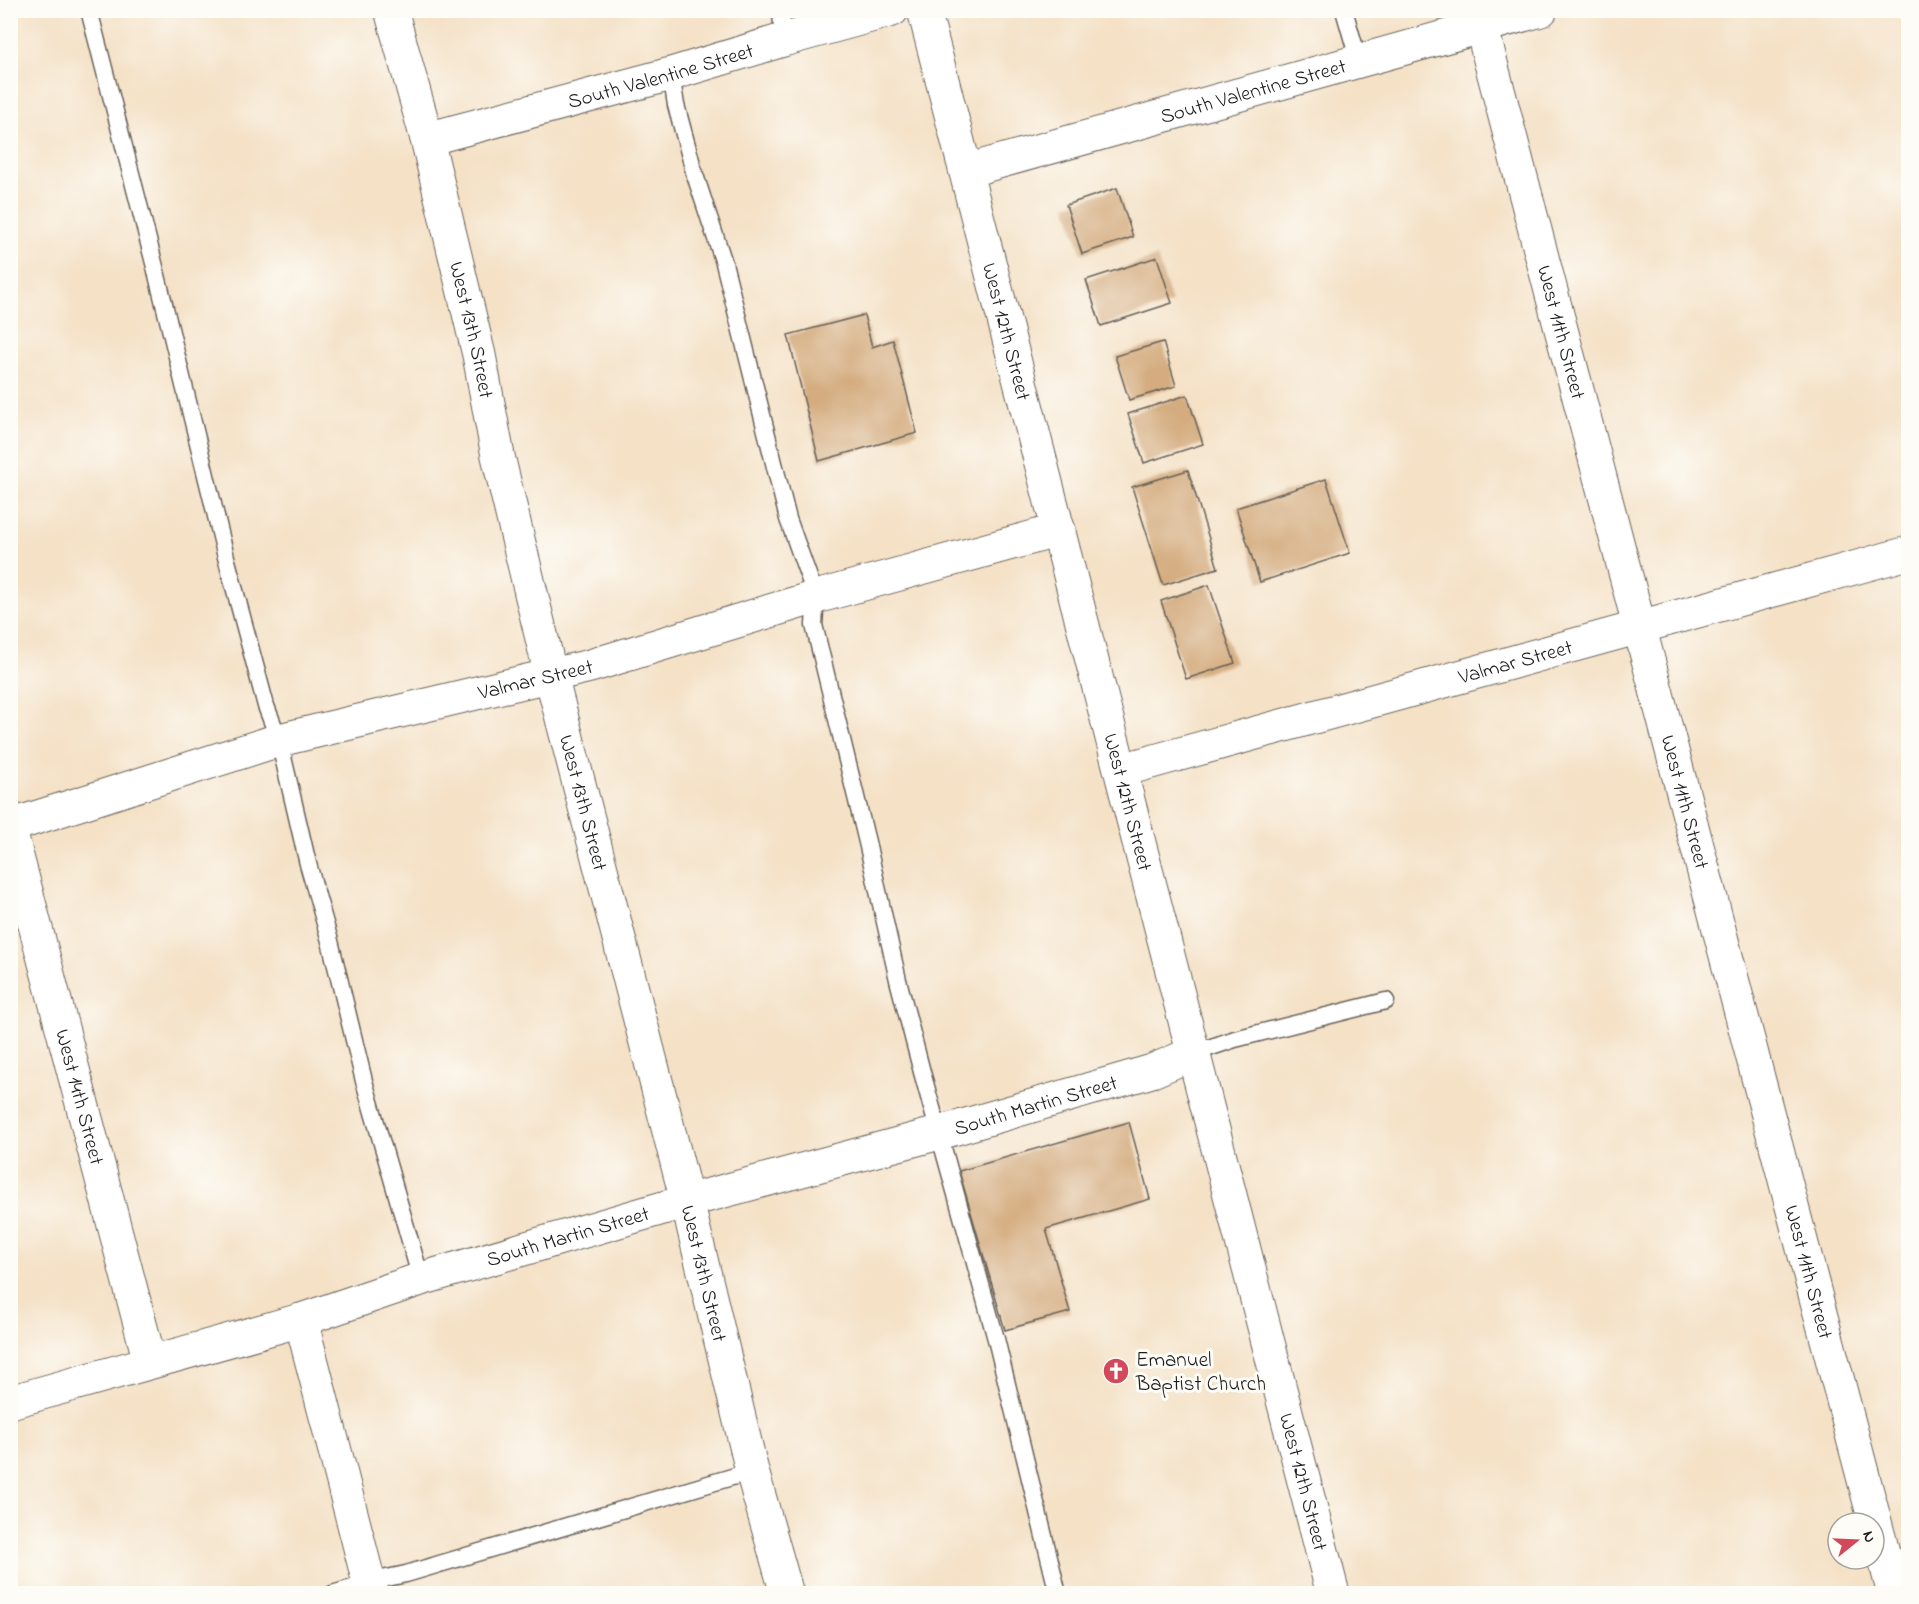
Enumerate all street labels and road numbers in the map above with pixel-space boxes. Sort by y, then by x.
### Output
street label: South Valentine Street [565,37,758,118]
street label: South Valentine Street [1157,52,1350,133]
street label: West 13th Street [440,259,500,401]
street label: West 12th Street [973,260,1037,404]
street label: West 11th Street [1528,262,1592,403]
street label: Valmar Street [1454,633,1576,694]
street label: Valmar Street [474,653,596,709]
street label: West 12th Street [1094,730,1159,875]
street label: West 13th Street [550,732,614,874]
street label: West 11th Street [1652,732,1716,873]
street label: West 14th Street [46,1026,111,1169]
street label: South Martin Street [951,1069,1121,1145]
street label: South Martin Street [483,1200,653,1276]
street label: West 11th Street [1775,1202,1839,1343]
street label: West 13th Street [672,1203,733,1345]
street label: West 12th Street [1270,1410,1334,1554]

